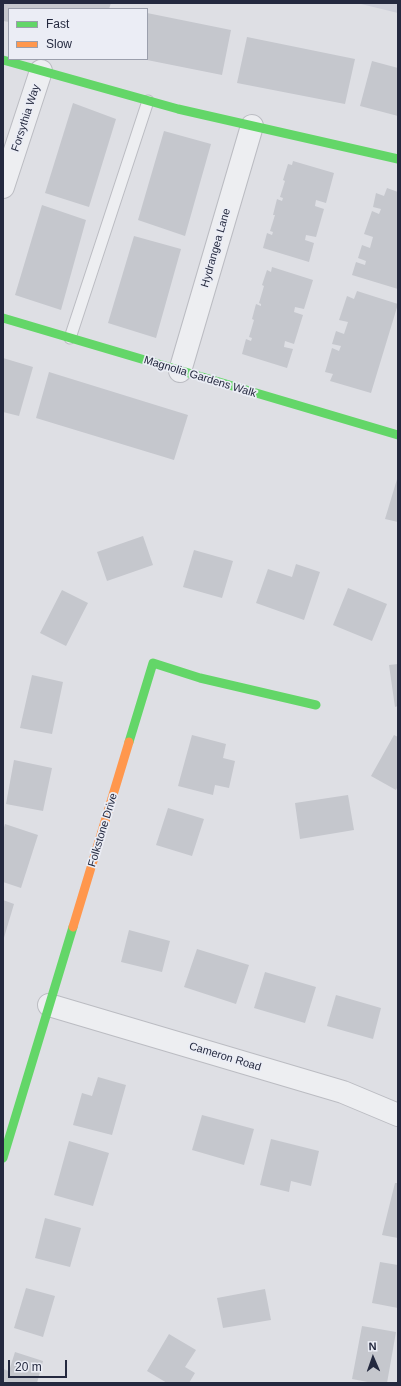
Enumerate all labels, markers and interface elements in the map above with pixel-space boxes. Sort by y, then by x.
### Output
legend [8,8,148,60]
text: Fast [46,17,69,31]
text: Slow [46,37,72,51]
street label: Forsythia Way [9,83,43,153]
street label: Hydrangea Lane [198,207,234,289]
street label: Magnolia Gardens Walk [142,354,258,400]
street label: Folkstone Drive [86,792,120,868]
street label: Cameron Road [187,1040,263,1074]
north arrow [353,1338,393,1378]
text: N [368,1340,377,1352]
scale bar [10,1352,69,1378]
text: 20 m [15,1360,42,1374]

